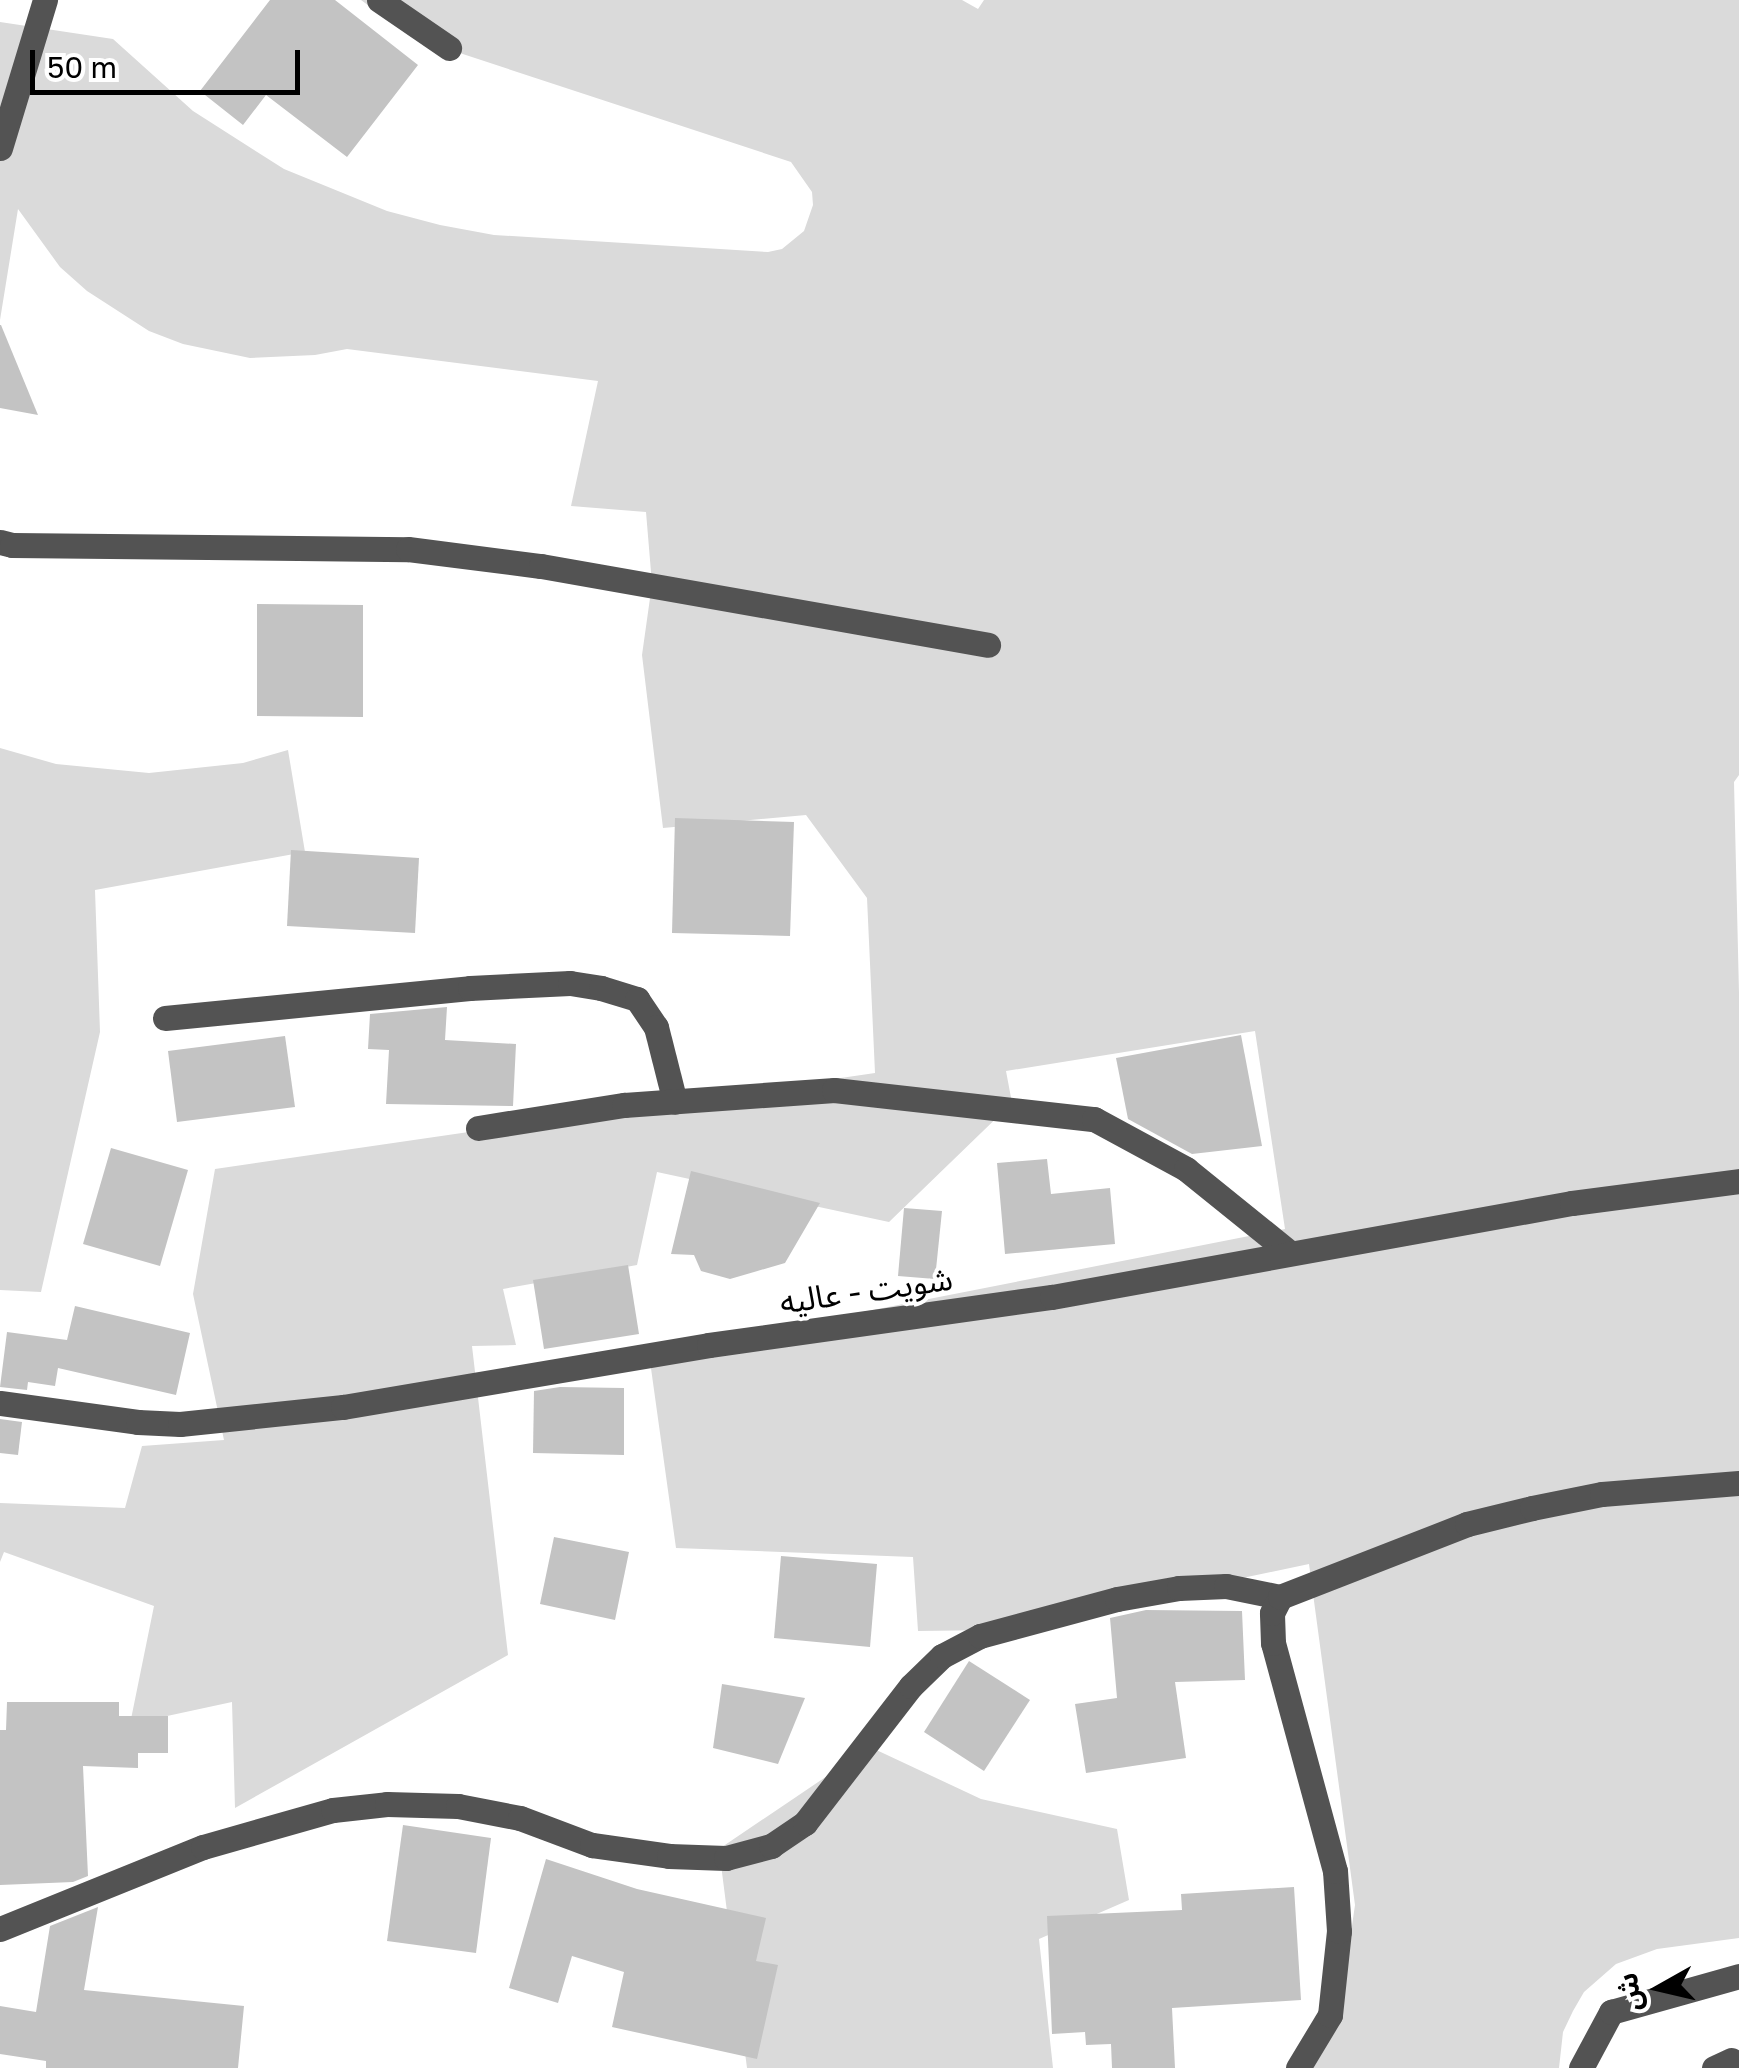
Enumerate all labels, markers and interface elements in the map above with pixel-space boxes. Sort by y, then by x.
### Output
scale bar [35,30,305,92]
text: 50 m [47,49,117,85]
street label: شويت - عاليه [777,1259,955,1321]
north arrow [1609,1938,1709,2038]
text: ش [1610,1971,1648,2014]

